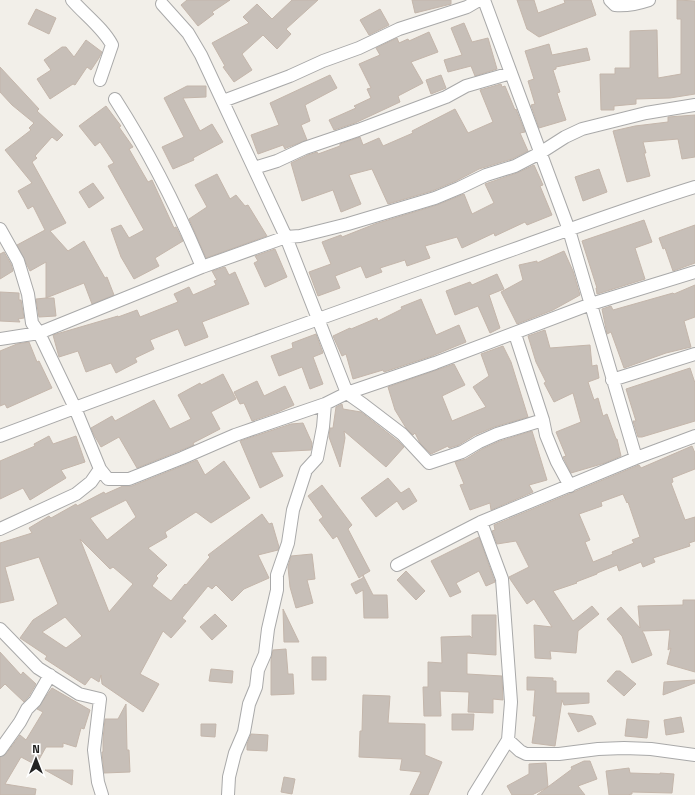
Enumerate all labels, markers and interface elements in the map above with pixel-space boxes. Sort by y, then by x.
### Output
north arrow [16,739,56,779]
text: N [32,741,40,757]

